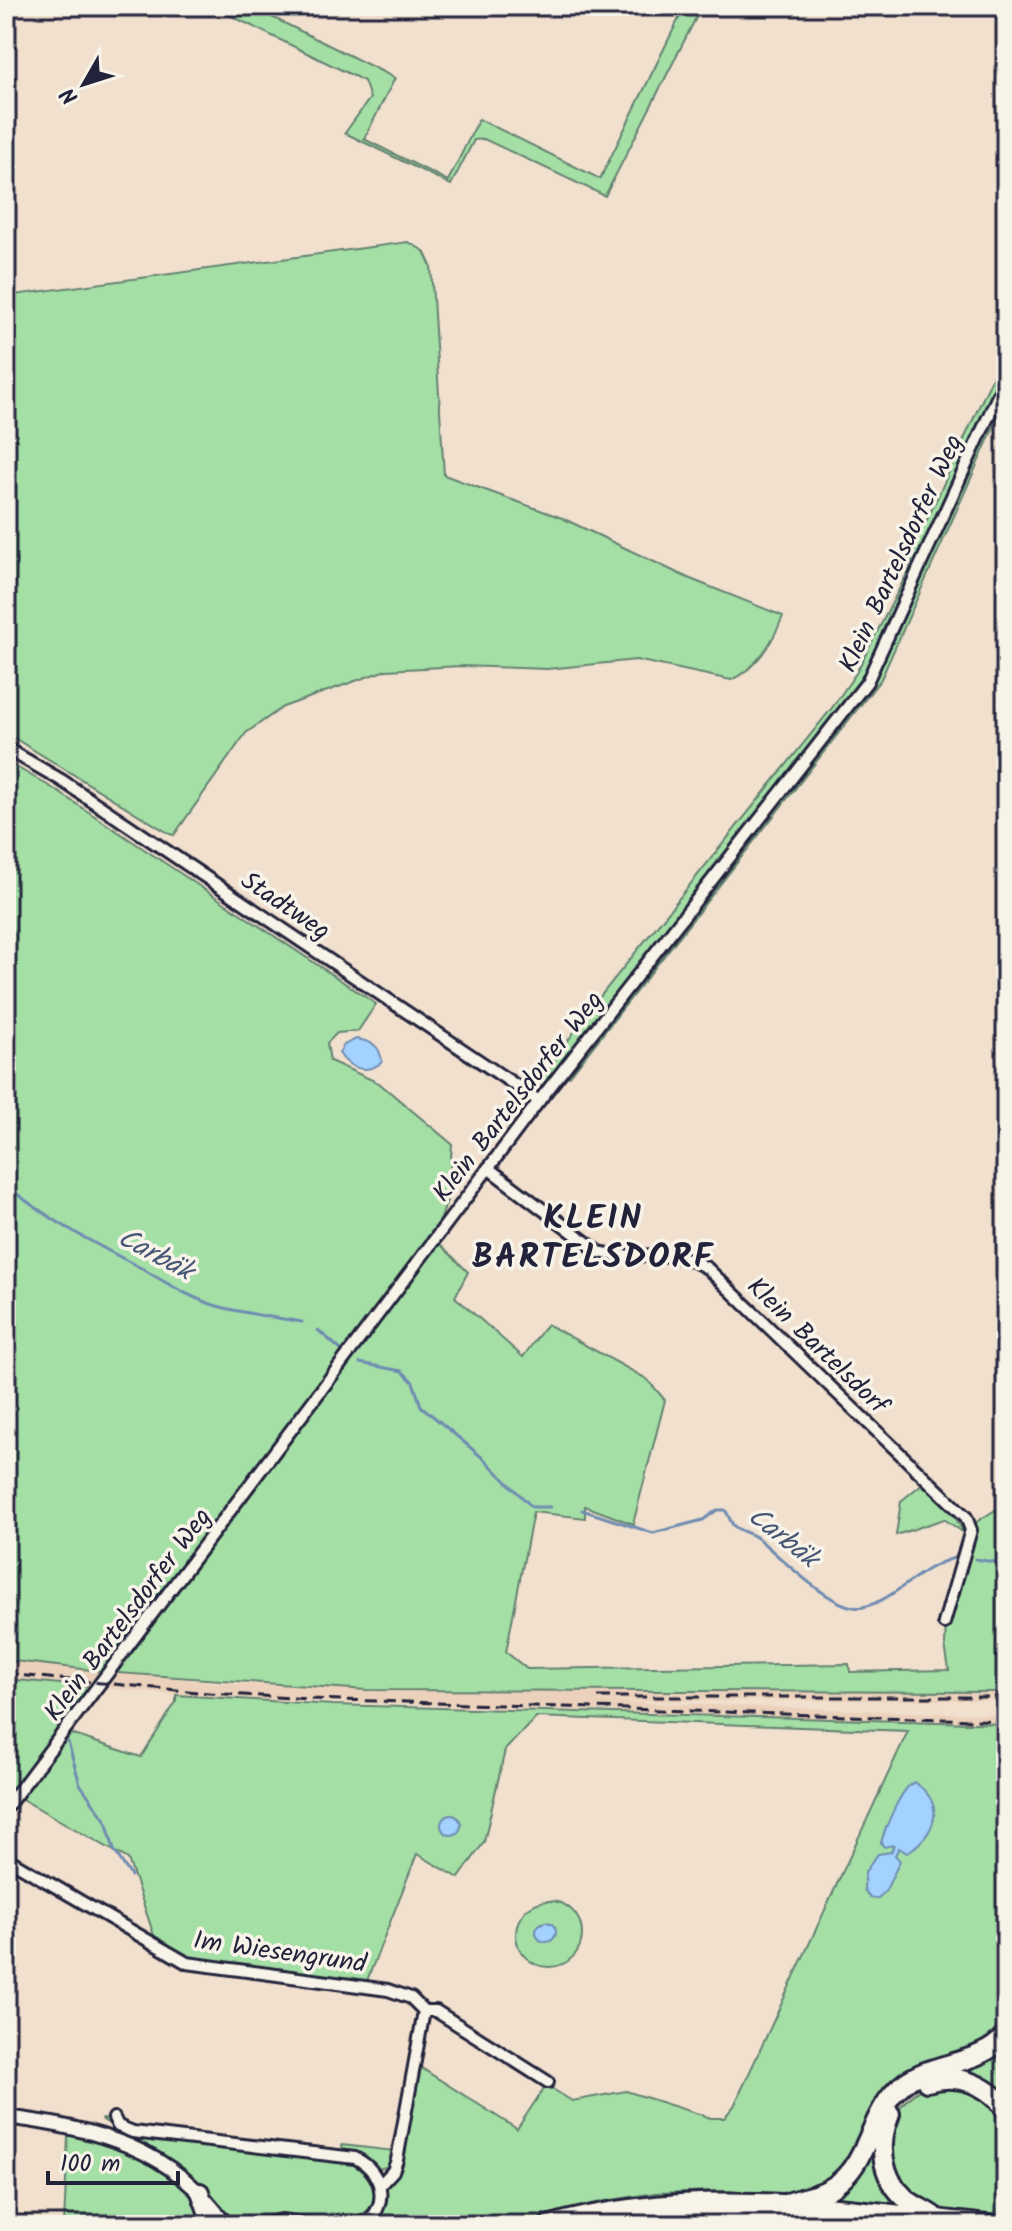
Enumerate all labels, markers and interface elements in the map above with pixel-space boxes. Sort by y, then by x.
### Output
north arrow [44,44,124,124]
text: N [52,79,88,111]
street label: Klein Bartelsdorfer Weg [828,428,976,680]
street label: Stadtweg [231,861,338,952]
street label: Klein Bartelsdorfer Weg [422,982,615,1212]
district label: KLEIN BARTELSDORF [472,1192,715,1285]
water label: Carbäk [109,1217,204,1296]
street label: Klein Bartelsdorf [736,1268,899,1427]
water label: Carbäk [737,1496,831,1583]
street label: Klein Bartelsdorfer Weg [34,1499,223,1731]
street label: Im Wiesengrund [190,1920,370,1986]
scale bar [48,2135,178,2185]
text: 100 m [60,2145,120,2184]

